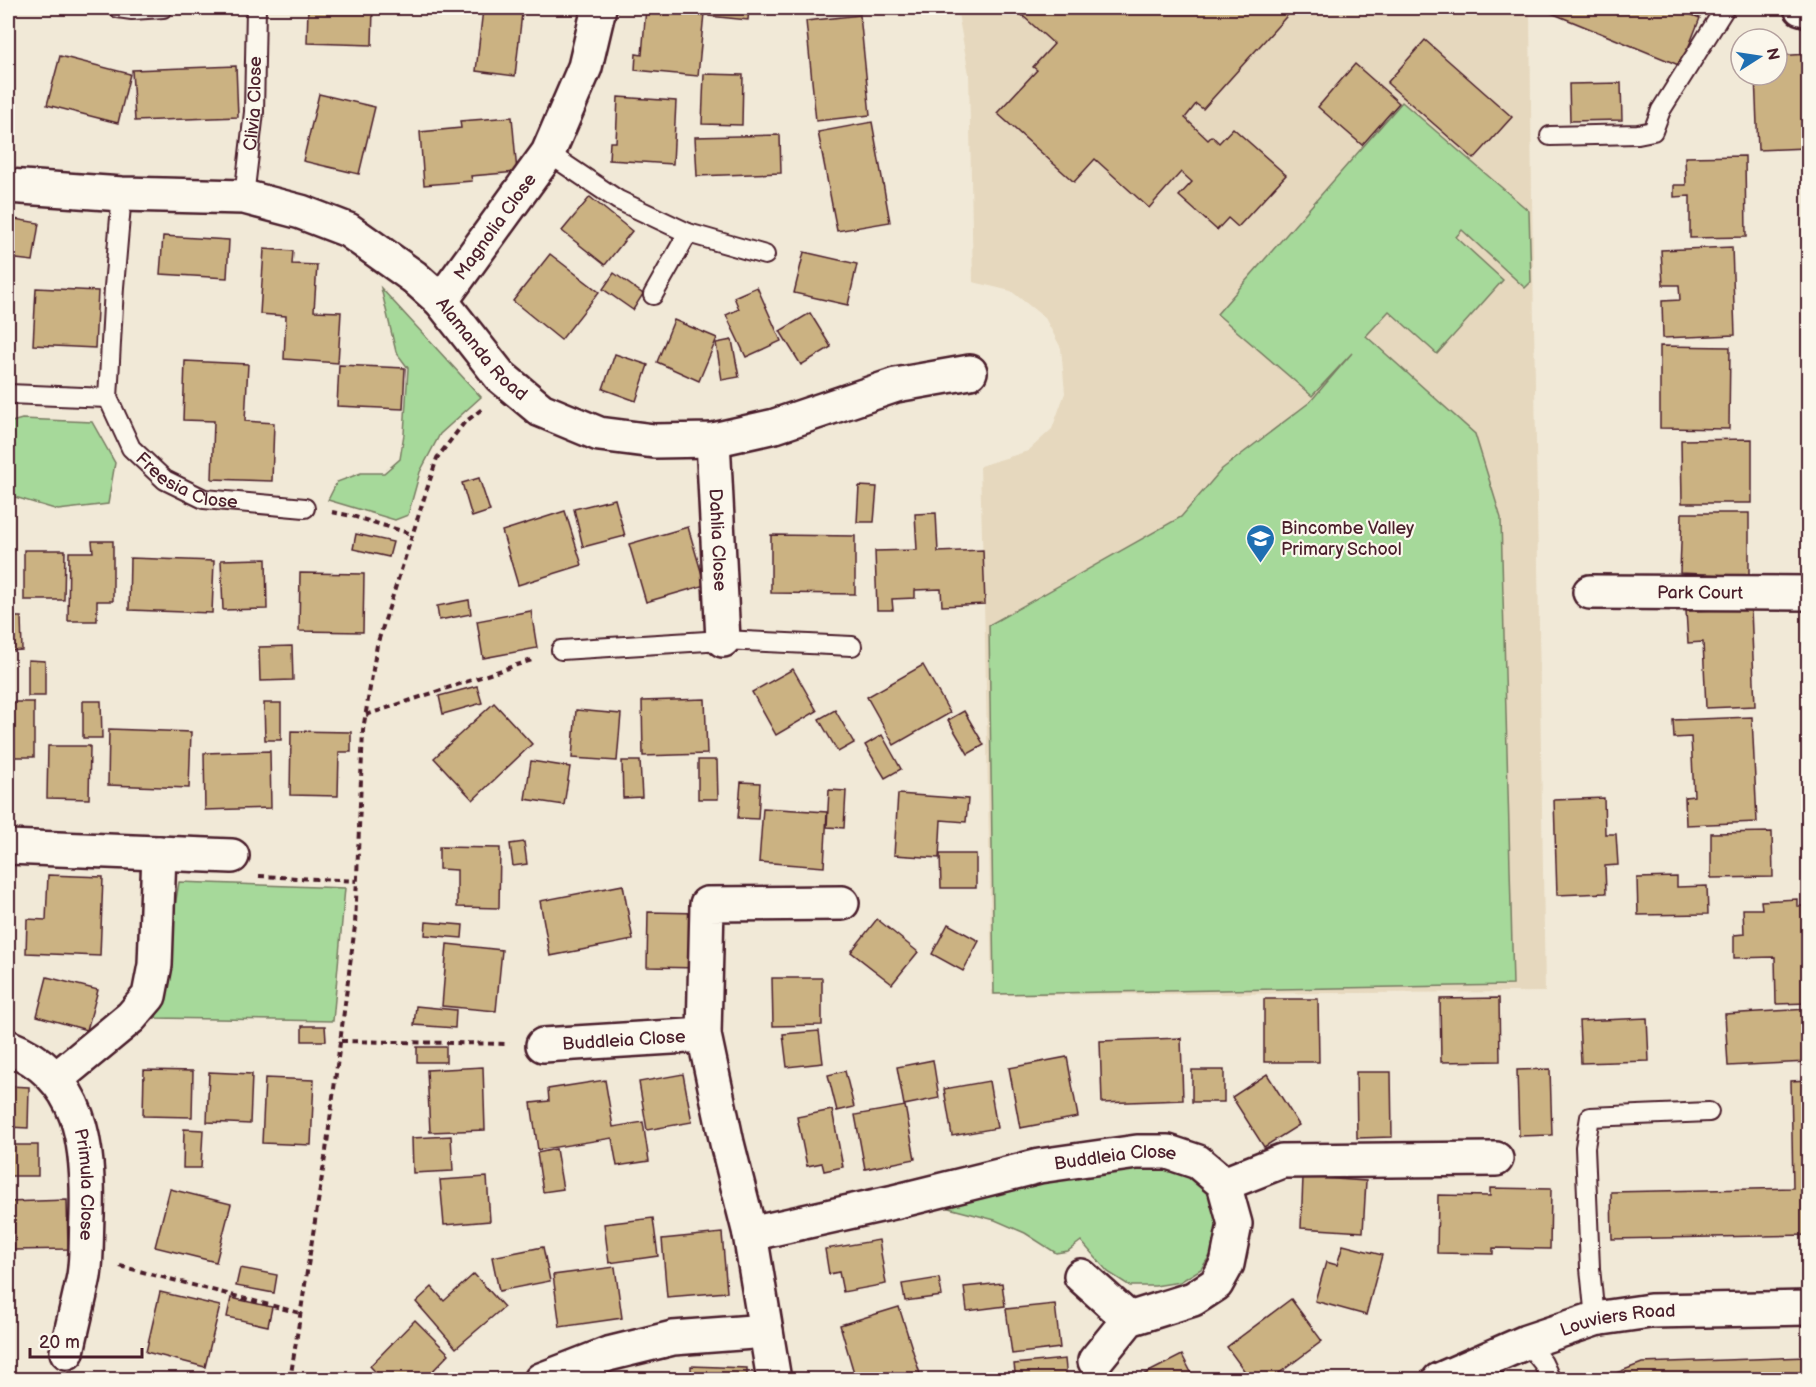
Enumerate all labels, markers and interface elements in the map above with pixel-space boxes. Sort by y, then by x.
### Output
north arrow [1729,27,1789,87]
text: N [1762,46,1783,62]
street label: Clivia Close [239,56,266,152]
street label: Magnolia Close [449,169,541,284]
street label: Alamanda Road [432,293,532,405]
street label: Freesia Close [132,448,239,512]
street label: Dahlia Close [705,488,731,592]
place label: Bincombe Valley Primary School [1281,518,1415,560]
school or university icon: Bincombe Valley Primary School [1244,522,1276,564]
street label: Park Court [1657,582,1744,603]
street label: Buddleia Close [562,1026,686,1054]
street label: Primula Close [70,1126,98,1241]
street label: Buddleia Close [1053,1141,1180,1174]
street label: Louviers Road [1557,1300,1676,1340]
scale bar [30,1321,142,1359]
text: 20 m [39,1332,80,1353]

